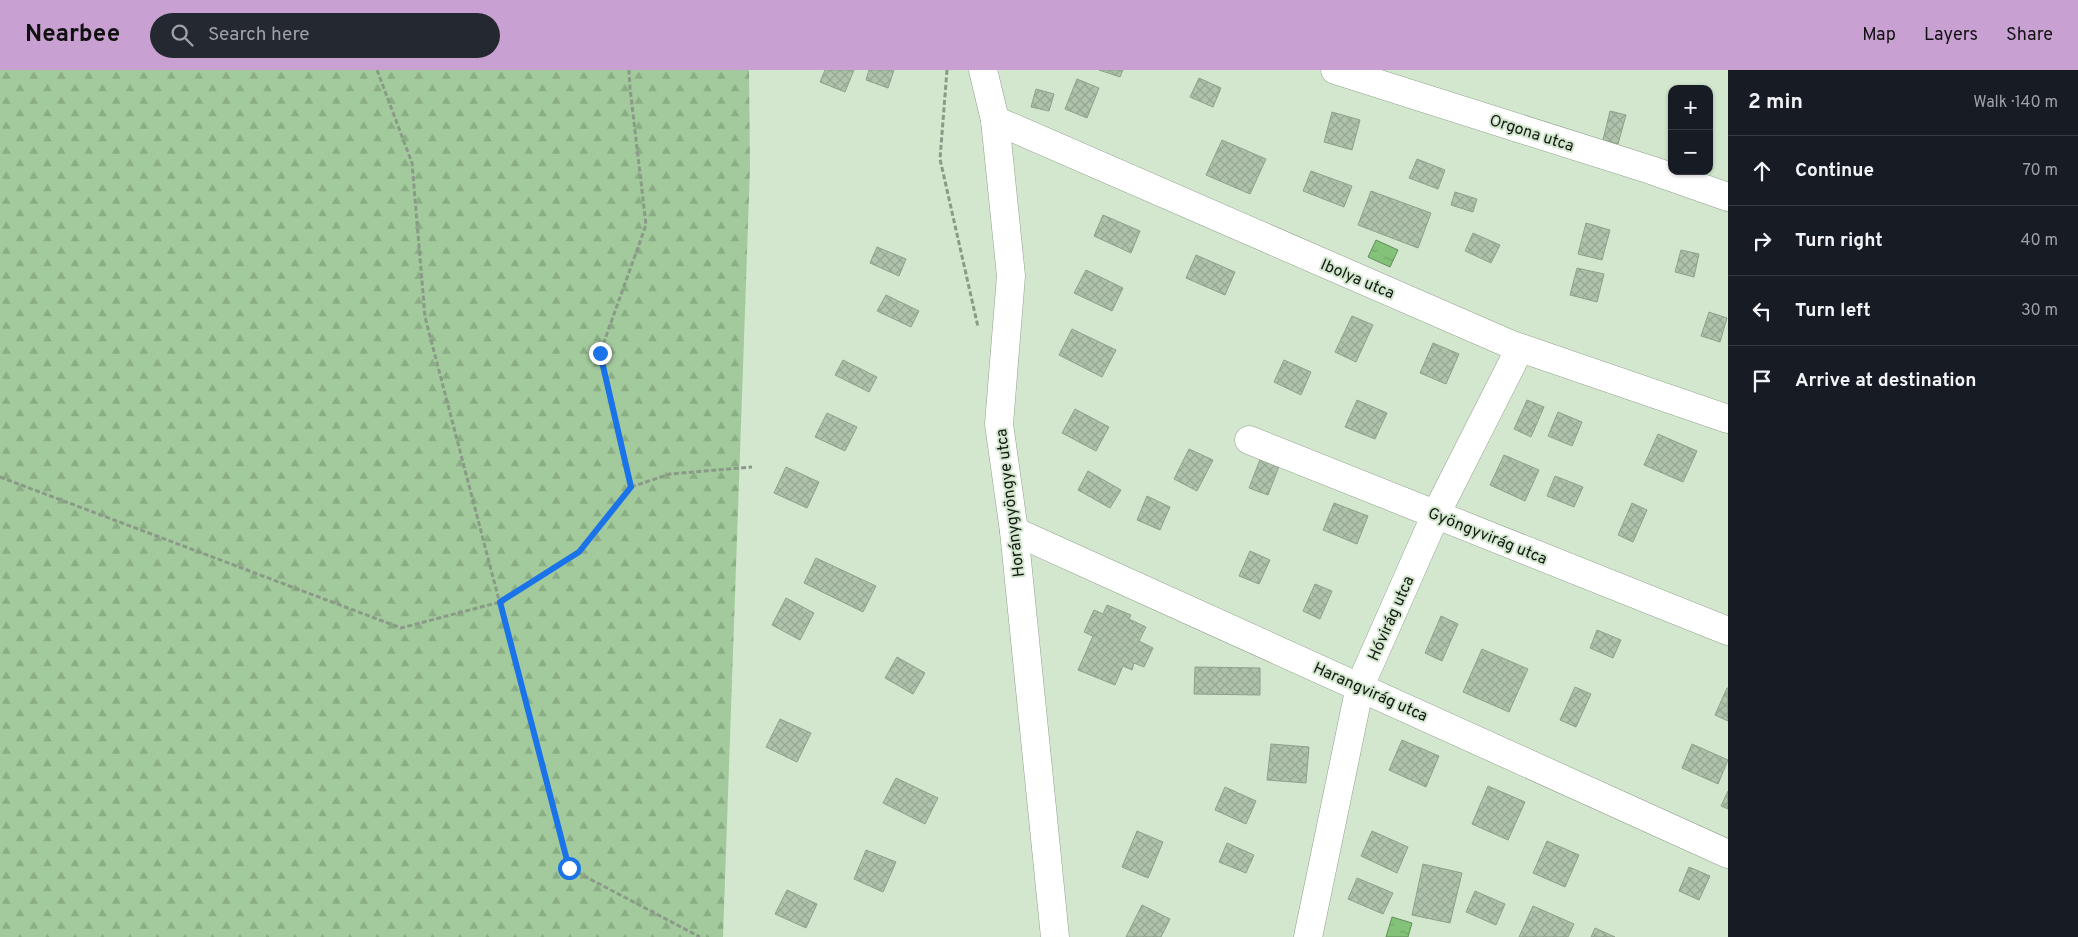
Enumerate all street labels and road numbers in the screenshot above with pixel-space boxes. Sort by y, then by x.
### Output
street label: Orgona utca [1487,111,1576,157]
street label: Ibolya utca [1317,255,1397,304]
street label: Horánygyöngye utca [992,427,1030,578]
street label: Gyöngyvirág utca [1425,504,1550,570]
street label: Hóvirág utca [1364,573,1419,664]
street label: Harangvirág utca [1310,659,1430,727]

